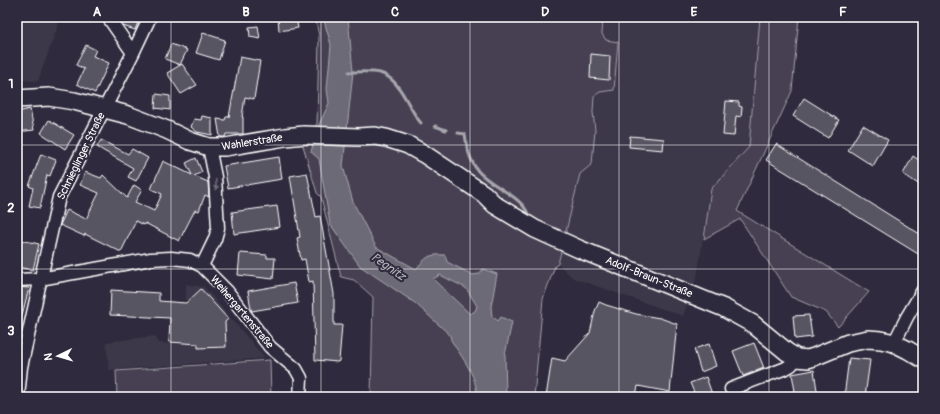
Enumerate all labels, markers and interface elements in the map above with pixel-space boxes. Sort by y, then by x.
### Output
text: A [93,4,102,20]
text: B [242,4,250,20]
text: C [391,4,399,20]
text: D [541,4,549,20]
text: E [691,4,698,20]
text: F [839,4,847,20]
text: 1 [8,76,14,92]
street label: Schnieglinger Straße [54,110,108,202]
street label: Wahlerstraße [221,131,284,153]
one-way arrow [212,179,219,191]
text: 2 [7,200,15,216]
water label: Pegnitz [368,250,410,285]
street label: Adolf-Braun-Straße [604,254,695,301]
street label: Weihergartenstraße [208,273,277,352]
text: 3 [7,323,15,339]
north arrow [38,336,78,376]
text: N [42,352,55,361]

